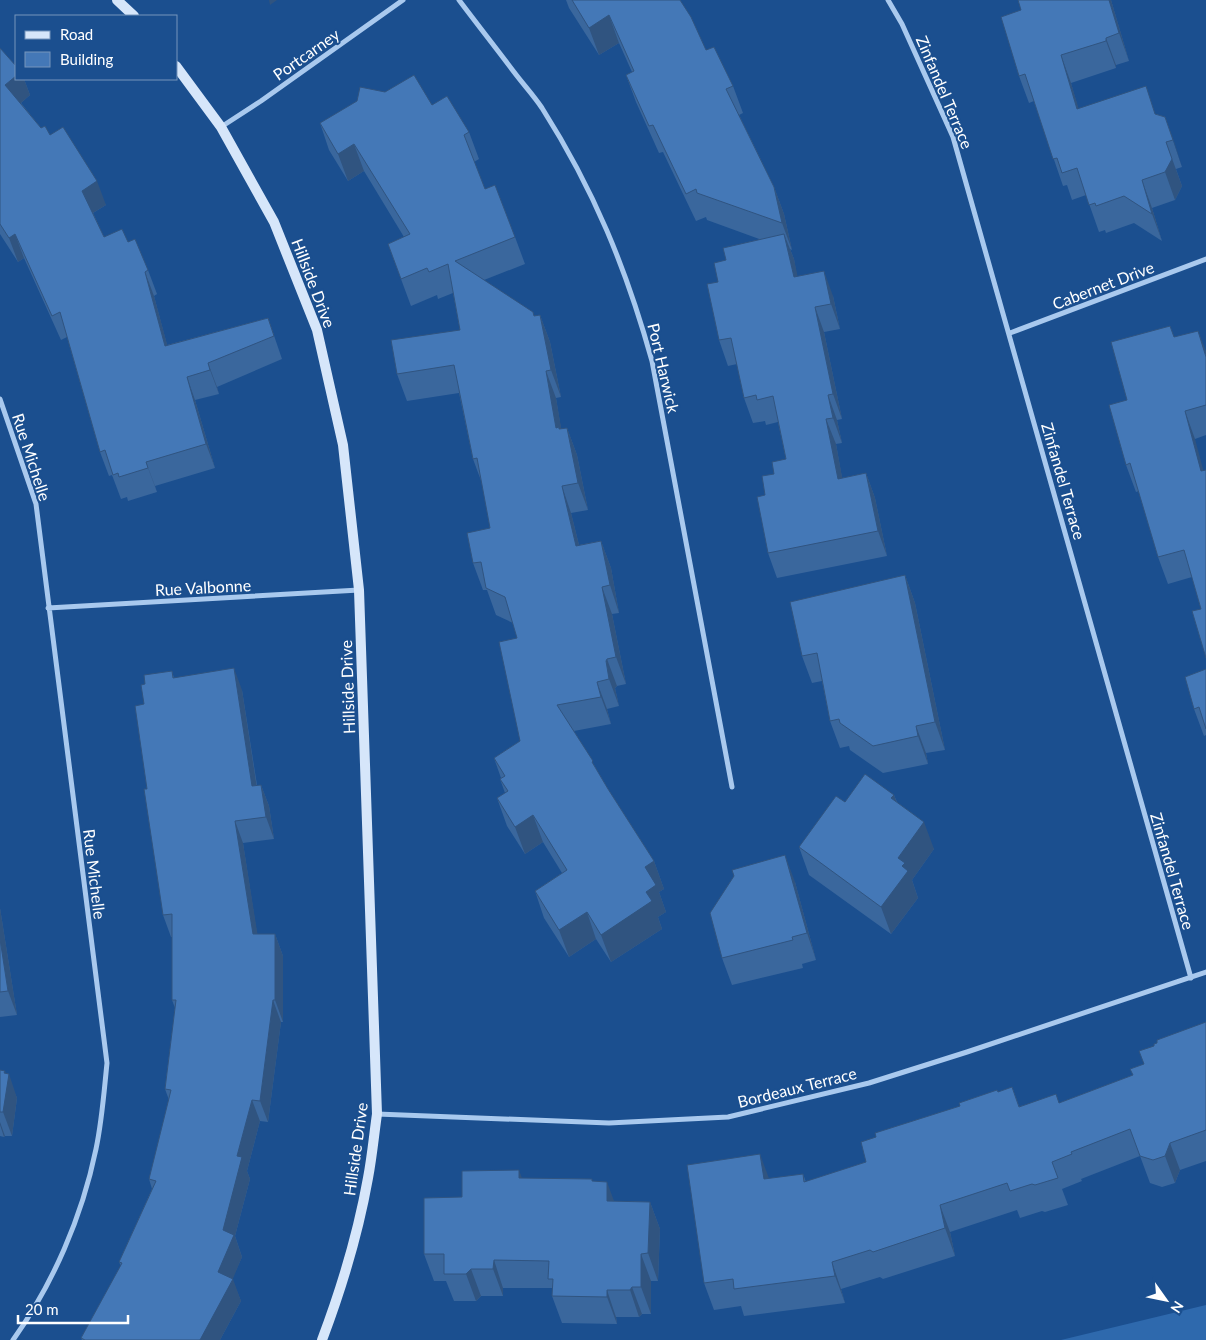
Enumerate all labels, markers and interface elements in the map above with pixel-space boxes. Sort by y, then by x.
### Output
legend [15,15,178,80]
street label: Portcarney [269,24,343,84]
text: Road [60,25,93,43]
street label: Zinfandel Terrace [913,33,977,151]
text: Building [60,50,113,68]
street label: Hillside Drive [288,236,340,330]
street label: Cabernet Drive [1050,257,1156,313]
street label: Port Harwick [644,321,684,416]
street label: Rue Michelle [9,411,55,503]
street label: Zinfandel Terrace [1038,420,1090,542]
street label: Rue Valbonne [154,575,252,599]
street label: Hillside Drive [336,640,358,734]
street label: Zinfandel Terrace [1147,810,1199,932]
street label: Rue Michelle [80,828,110,920]
street label: Bordeaux Terrace [735,1063,859,1111]
street label: Hillside Drive [339,1101,371,1197]
north arrow [1141,1275,1191,1325]
scale bar [18,1292,128,1324]
text: N [1167,1298,1187,1317]
text: 20 m [25,1300,59,1318]

